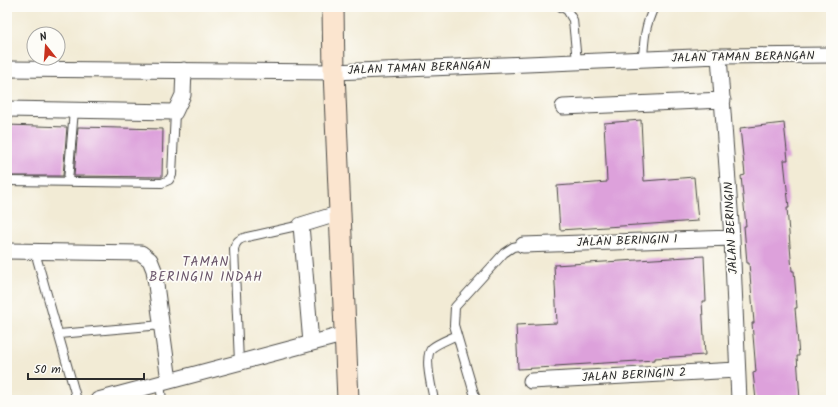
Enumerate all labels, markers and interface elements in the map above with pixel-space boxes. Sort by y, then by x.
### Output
north arrow [26,26,66,66]
text: N [37,28,49,47]
street label: JALAN TAMAN BERANGAN [671,46,815,68]
street label: JALAN TAMAN BERANGAN [347,56,491,80]
street label: JALAN BERINGIN [719,181,743,275]
street label: JALAN BERINGIN 1 [576,230,678,252]
district label: TAMAN BERINGIN INDAH [149,252,263,288]
scale bar [28,355,144,381]
text: 50 m [34,360,61,379]
street label: JALAN BERINGIN 2 [581,363,687,387]

